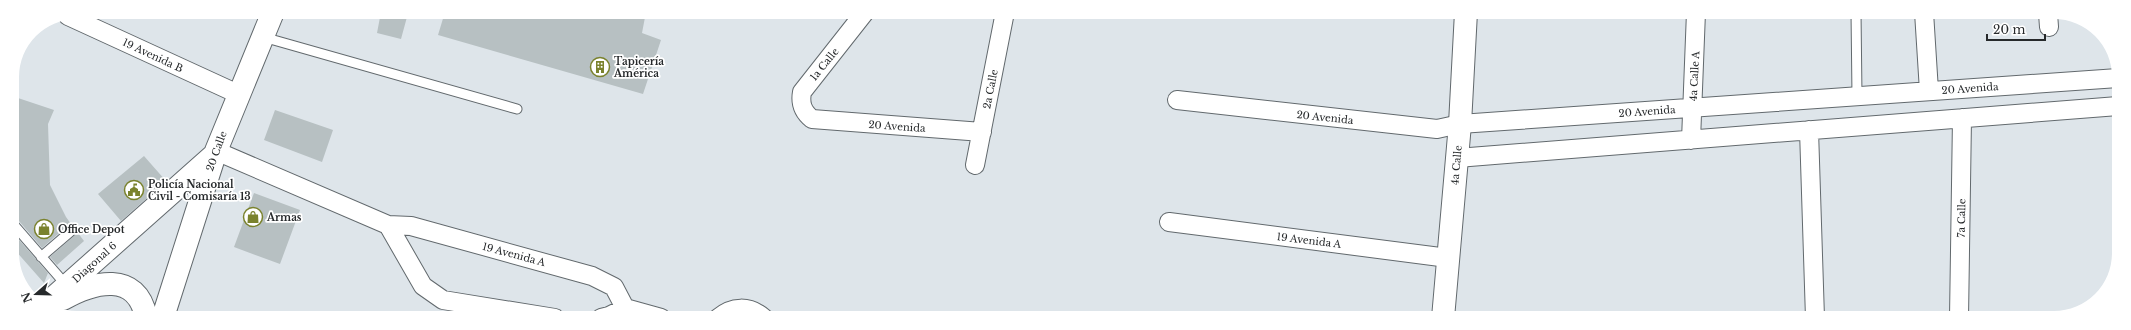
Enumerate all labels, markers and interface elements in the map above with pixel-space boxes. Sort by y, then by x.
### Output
scale bar [1987,16,2045,42]
text: 20 m [1993,22,2025,37]
street label: 19 Avenida B [121,36,185,75]
street label: 1a Calle [807,45,842,83]
street label: 4a Calle A [1687,50,1702,101]
place label: Tapicería América [613,55,664,80]
building icon: Tapicería América [589,56,611,78]
street label: 2a Calle [980,68,1001,110]
street label: 20 Avenida [1941,80,1999,97]
street label: 20 Avenida [1618,103,1676,120]
street label: 20 Avenida [1296,108,1354,127]
street label: 20 Avenida [868,118,926,135]
street label: 20 Calle [203,129,230,173]
street label: 4a Calle [1448,144,1465,186]
place label: Policía Nacional Civil - Comisaría 13 [148,178,251,203]
public building icon: Policía Nacional Civil - Comisaría 13 [123,179,145,201]
street label: 7a Calle [1955,198,1968,238]
shop icon: Armas [242,206,264,228]
place label: Armas [266,211,302,224]
shop icon: Office Depot [33,218,55,240]
place label: Office Depot [58,223,125,236]
street label: 19 Avenida A [1276,230,1342,251]
street label: Diagonal 6 [69,239,119,286]
street label: 19 Avenida A [481,240,547,269]
north arrow [16,274,56,314]
text: N [18,290,35,305]

